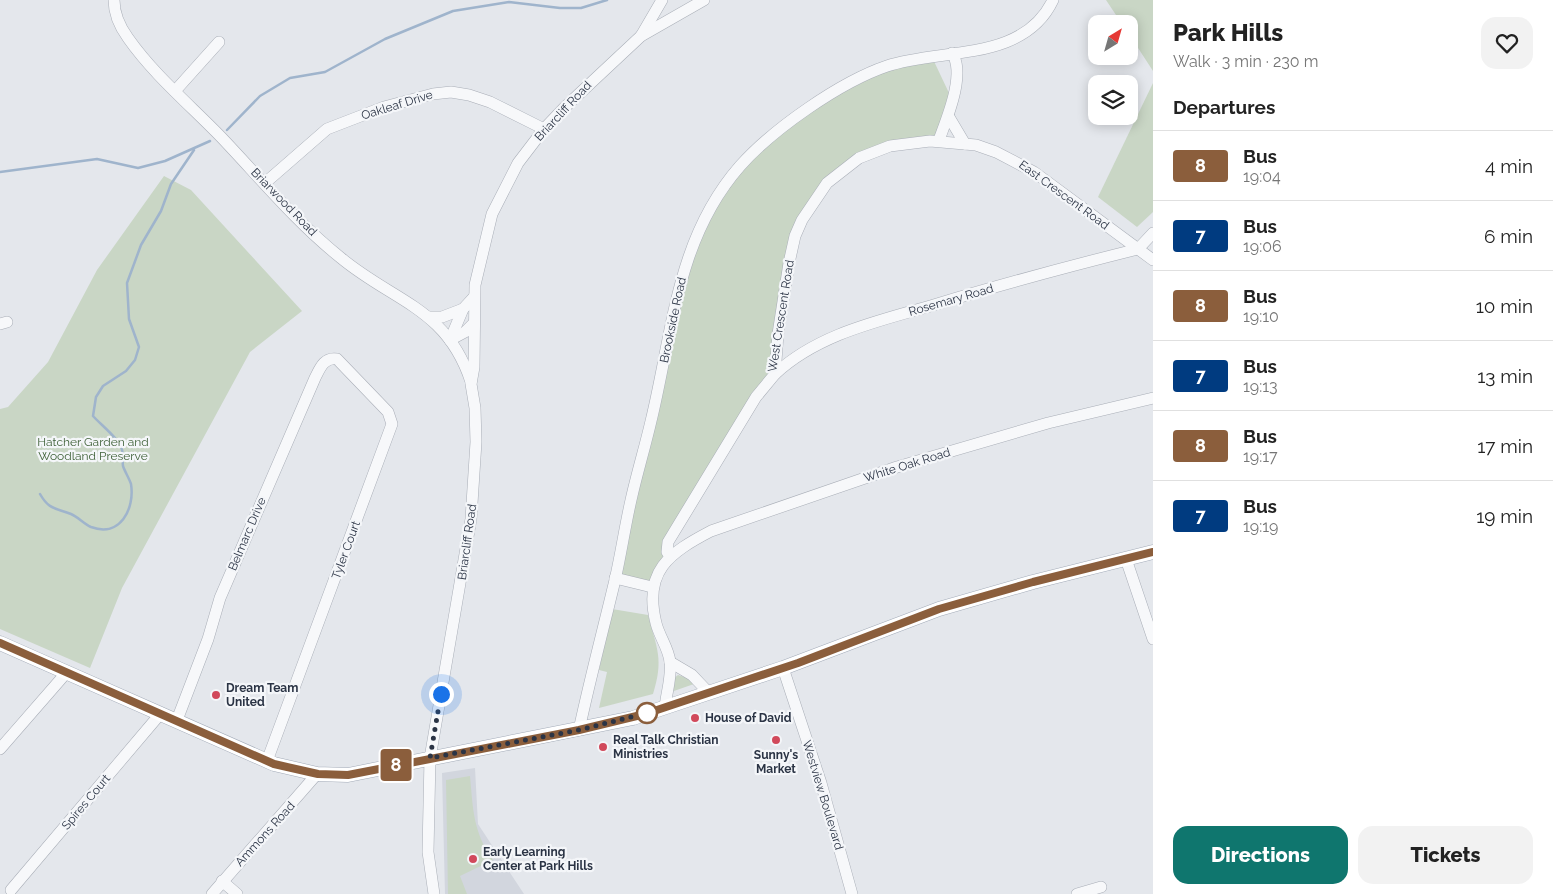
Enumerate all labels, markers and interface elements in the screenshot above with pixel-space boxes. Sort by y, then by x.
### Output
north arrow [1088,15,1138,65]
map controls [1088,15,1138,125]
button: heart [1481,17,1533,69]
text: Park Hills [1173,18,1283,47]
text: Walk · 3 min · 230 m [1173,52,1318,71]
button: layers [1088,75,1138,125]
street label: Briarcliff Road [532,78,594,144]
street label: Oakleaf Drive [360,87,434,123]
text: Departures [1173,96,1275,118]
text: Bus [1243,145,1277,167]
text: 8 [1195,155,1206,176]
text: 4 min [1485,155,1533,177]
street label: East Crescent Road [1016,158,1112,232]
street label: Briarwood Road [248,165,320,239]
text: 19:04 [1243,167,1281,186]
text: Bus [1243,215,1277,237]
text: 7 [1195,225,1206,246]
text: 6 min [1484,225,1533,247]
text: 19:06 [1243,237,1282,256]
street label: West Crescent Road [765,259,797,373]
street label: Brookside Road [657,276,689,364]
street label: Rosemary Road [907,281,995,319]
text: Bus [1243,285,1277,307]
text: 8 [1195,295,1206,316]
text: 10 min [1476,295,1533,317]
text: 19:10 [1243,307,1279,326]
text: Bus [1243,355,1277,377]
text: 7 [1195,365,1206,386]
text: 13 min [1477,365,1533,387]
text: 19:13 [1243,377,1278,396]
text: Bus [1243,425,1277,447]
park label: Hatcher Garden and Woodland Preserve [37,435,149,463]
text: 8 [1195,435,1206,456]
text: 17 min [1477,435,1533,457]
street label: White Oak Road [862,445,952,485]
text: 19:17 [1243,447,1278,466]
street label: Belmarc Drive [225,495,269,573]
text: Bus [1243,495,1277,517]
street label: Briarcliff Road [455,503,479,581]
text: 7 [1195,505,1206,526]
text: 19 min [1476,505,1533,527]
text: 19:19 [1243,517,1278,536]
street label: Tyler Court [329,519,363,581]
place label: Dream Team United [226,681,298,709]
your location [429,682,454,707]
marker: Dream Team United [210,689,222,701]
unlabelled marker [636,702,658,724]
place label: House of David [705,711,792,725]
marker: House of David [689,712,701,724]
place label: Real Talk Christian Ministries [613,733,718,761]
marker: Sunny's Market [770,734,782,746]
street label: Westview Boulevard [800,739,846,851]
marker: Real Talk Christian Ministries [597,741,609,753]
place label: Sunny's Market [754,748,798,776]
line badge: 8 [380,749,412,781]
text: 8 [391,754,401,775]
street label: Spires Court [59,771,113,833]
street label: Ammons Road [232,799,298,869]
button: Directions [1173,826,1348,884]
button: Tickets [1358,826,1533,884]
place label: Early Learning Center at Park Hills [483,845,593,873]
marker: Early Learning Center at Park Hills [467,853,479,865]

